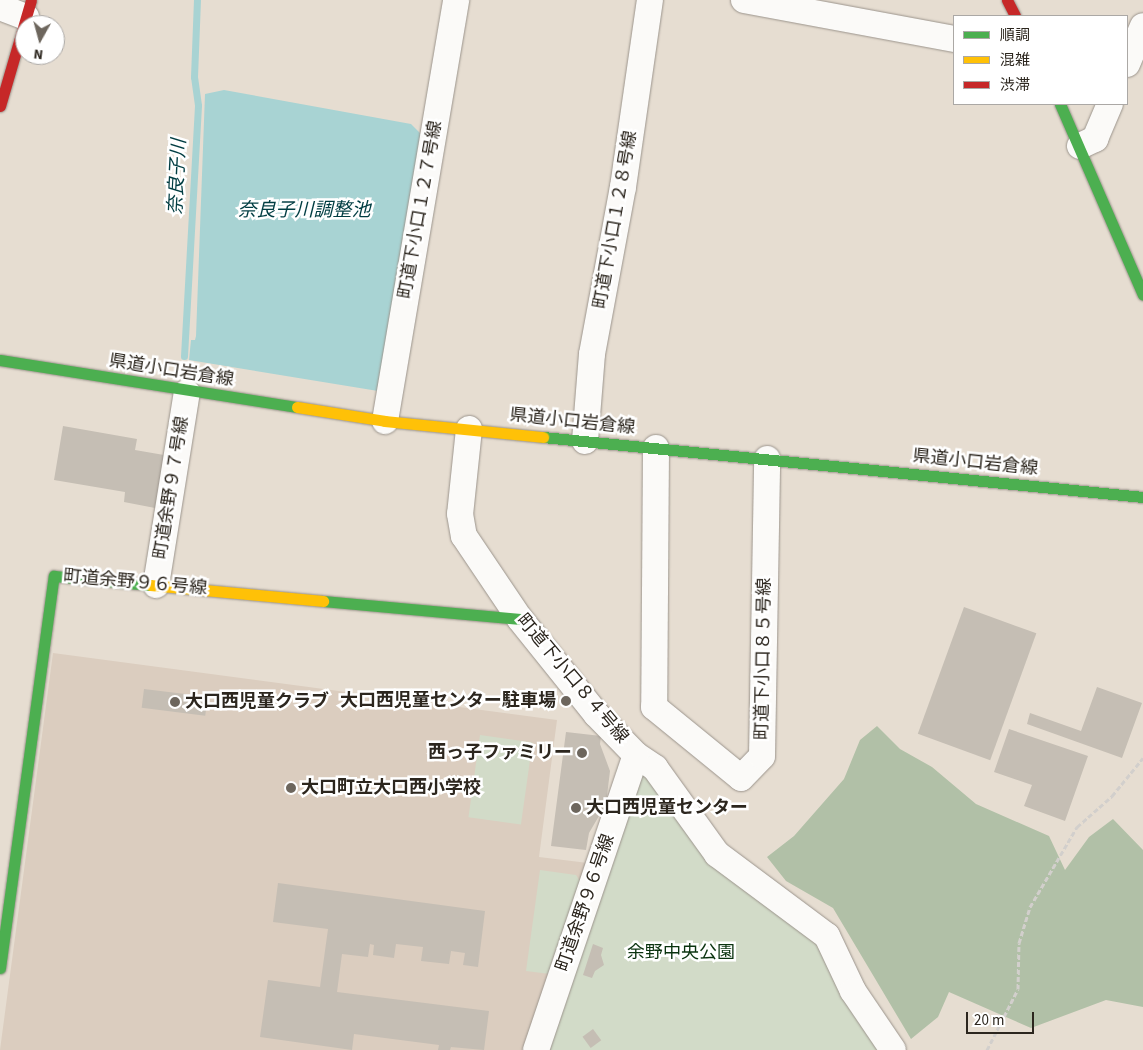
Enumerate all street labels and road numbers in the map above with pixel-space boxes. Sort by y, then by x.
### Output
street label: 町道下小口１２７号線 [395,119,447,301]
street label: 町道下小口１２８号線 [590,129,642,311]
street label: 県道小口岩倉線 [107,350,235,392]
street label: 県道小口岩倉線 [508,405,636,439]
street label: 町道余野９７号線 [150,415,194,561]
street label: 県道小口岩倉線 [911,446,1039,480]
street label: 町道余野９６号線 [62,566,208,600]
street label: 町道下小口８５号線 [752,578,776,740]
street label: 町道下小口８４号線 [512,610,632,748]
street label: 町道余野９６号線 [552,831,620,975]

